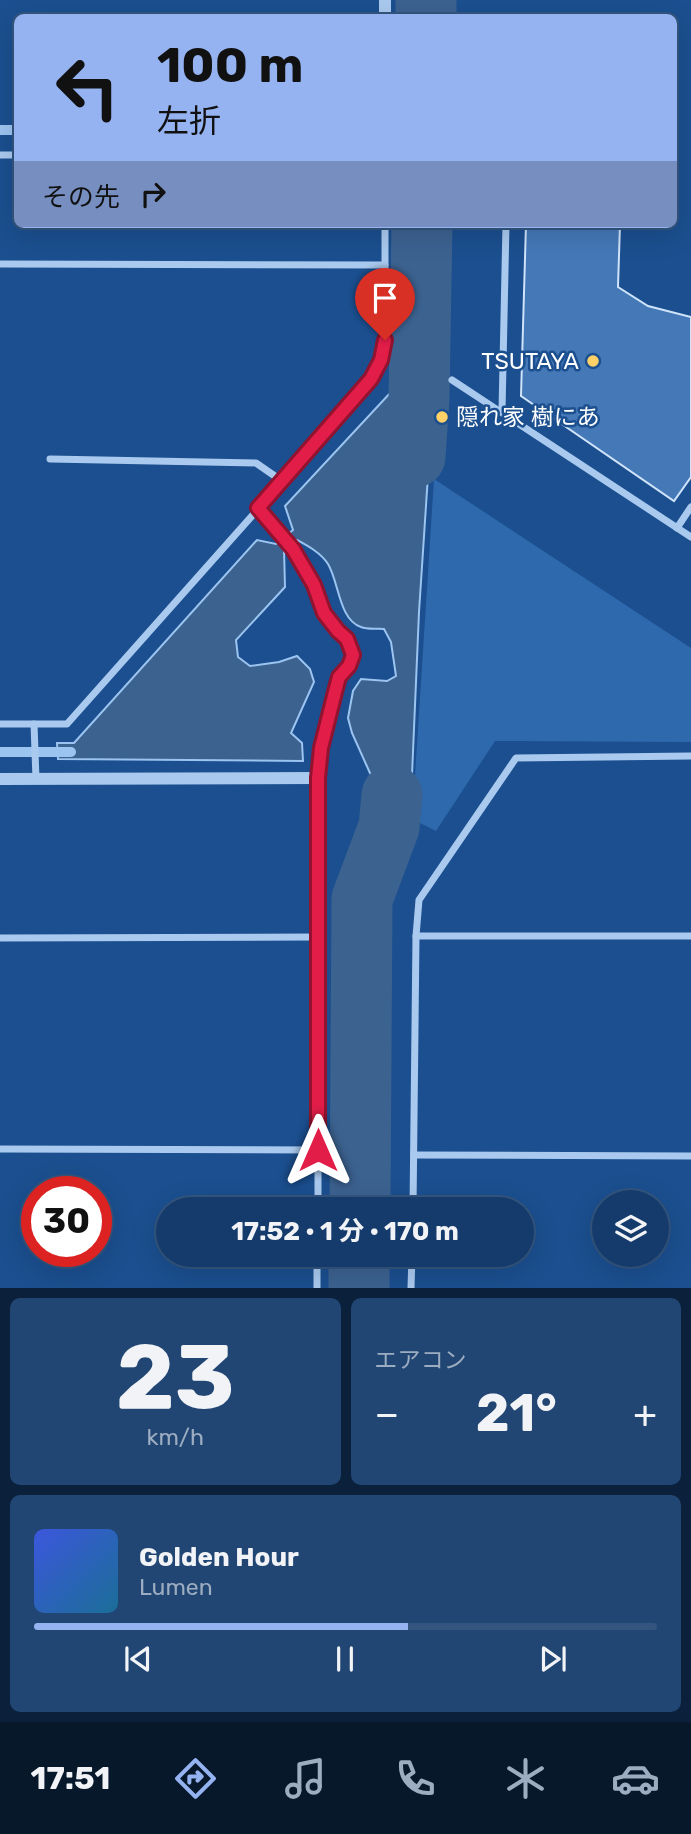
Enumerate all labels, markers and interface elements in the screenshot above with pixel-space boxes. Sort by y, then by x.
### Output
text: 100 m [157,36,303,94]
icon: left [42,42,133,133]
text: 左折 [157,102,221,140]
icon: right [134,175,172,213]
text: その先 [42,182,120,213]
pin [355,268,415,340]
icon: arrive [366,279,404,317]
place label: TSUTAYA [481,347,579,375]
marker: TSUTAYA [585,353,601,369]
place label: 隠れ家 樹にあ [456,403,600,431]
marker: 隠れ家 樹にあ [434,409,450,425]
position arrow [281,1113,355,1187]
speed limit sign: 30 [21,1176,112,1267]
map controls [592,1190,669,1267]
button: layers [592,1190,669,1267]
text: 17:52 · 1 分 · 170 m [231,1216,459,1247]
text: 23 [116,1323,235,1431]
text: エアコン [375,1346,467,1374]
text: 21° [476,1382,557,1444]
text: − [375,1391,399,1437]
text: + [633,1391,657,1437]
text: km/h [147,1423,204,1451]
text: Golden Hour [139,1542,299,1573]
text: Lumen [139,1573,213,1601]
icon: previous [119,1640,157,1678]
icon: pause [326,1640,364,1678]
icon: next [534,1640,572,1678]
icon: directions [171,1754,220,1803]
icon: music [281,1754,330,1803]
icon: phone [391,1754,440,1803]
icon: climate [501,1754,550,1803]
icon: car [611,1754,660,1803]
text: 17:51 [31,1759,110,1797]

